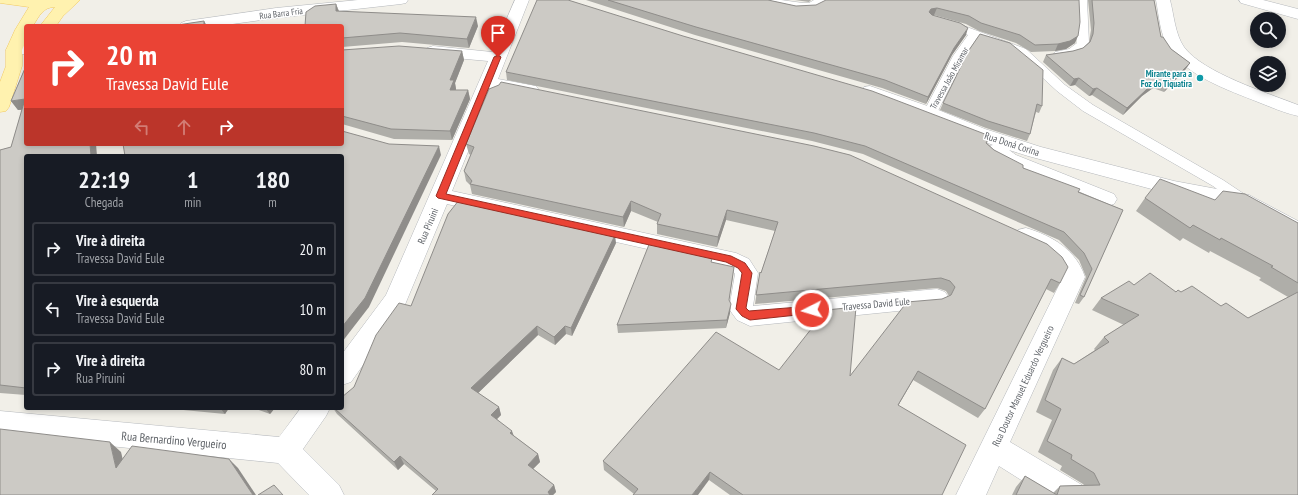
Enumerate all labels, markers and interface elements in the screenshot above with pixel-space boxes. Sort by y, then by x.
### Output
street label: Rua Barra Fria [259,5,304,21]
map controls [1250,12,1286,92]
button: search [1250,12,1286,48]
pin [481,16,515,57]
icon: arrive [487,22,509,44]
text: 20 m [106,36,157,73]
icon: right [40,40,92,92]
street label: Travessa João Miramar [927,45,971,111]
button: layers [1250,56,1286,92]
place label: Mirante para a Foz do Tiquatira [1141,68,1192,89]
text: Travessa David Eule [106,72,229,95]
marker: Mirante para a Foz do Tiquatira [1195,73,1205,83]
icon: left [131,116,153,138]
icon: ahead [173,116,195,138]
icon: right [215,116,237,138]
street label: Rua Doná Corina [983,129,1041,159]
text: 22:19 [78,164,130,195]
text: 1 [187,164,198,195]
text: 180 [255,164,290,195]
text: Chegada [85,194,123,211]
text: min [184,194,201,211]
text: m [268,194,277,211]
street label: Rua Piruini [415,206,441,246]
text: Vire à direita [76,231,145,250]
icon: right [42,238,64,260]
text: 20 m [300,240,326,259]
text: Travessa David Eule [76,250,165,267]
position arrow [791,289,833,331]
text: Vire à esquerda [76,291,159,310]
street label: Travessa David Eule [842,295,910,313]
icon: left [42,298,64,320]
text: 10 m [300,300,326,319]
text: Travessa David Eule [76,310,165,327]
street label: Rua Doutor Manuel Eduardo Vergueiro [989,323,1057,449]
text: Vire à direita [76,351,145,370]
icon: right [42,358,64,380]
text: 80 m [300,360,326,379]
text: Rua Piruini [76,370,125,387]
street label: Rua Bernardino Vergueiro [121,428,227,452]

